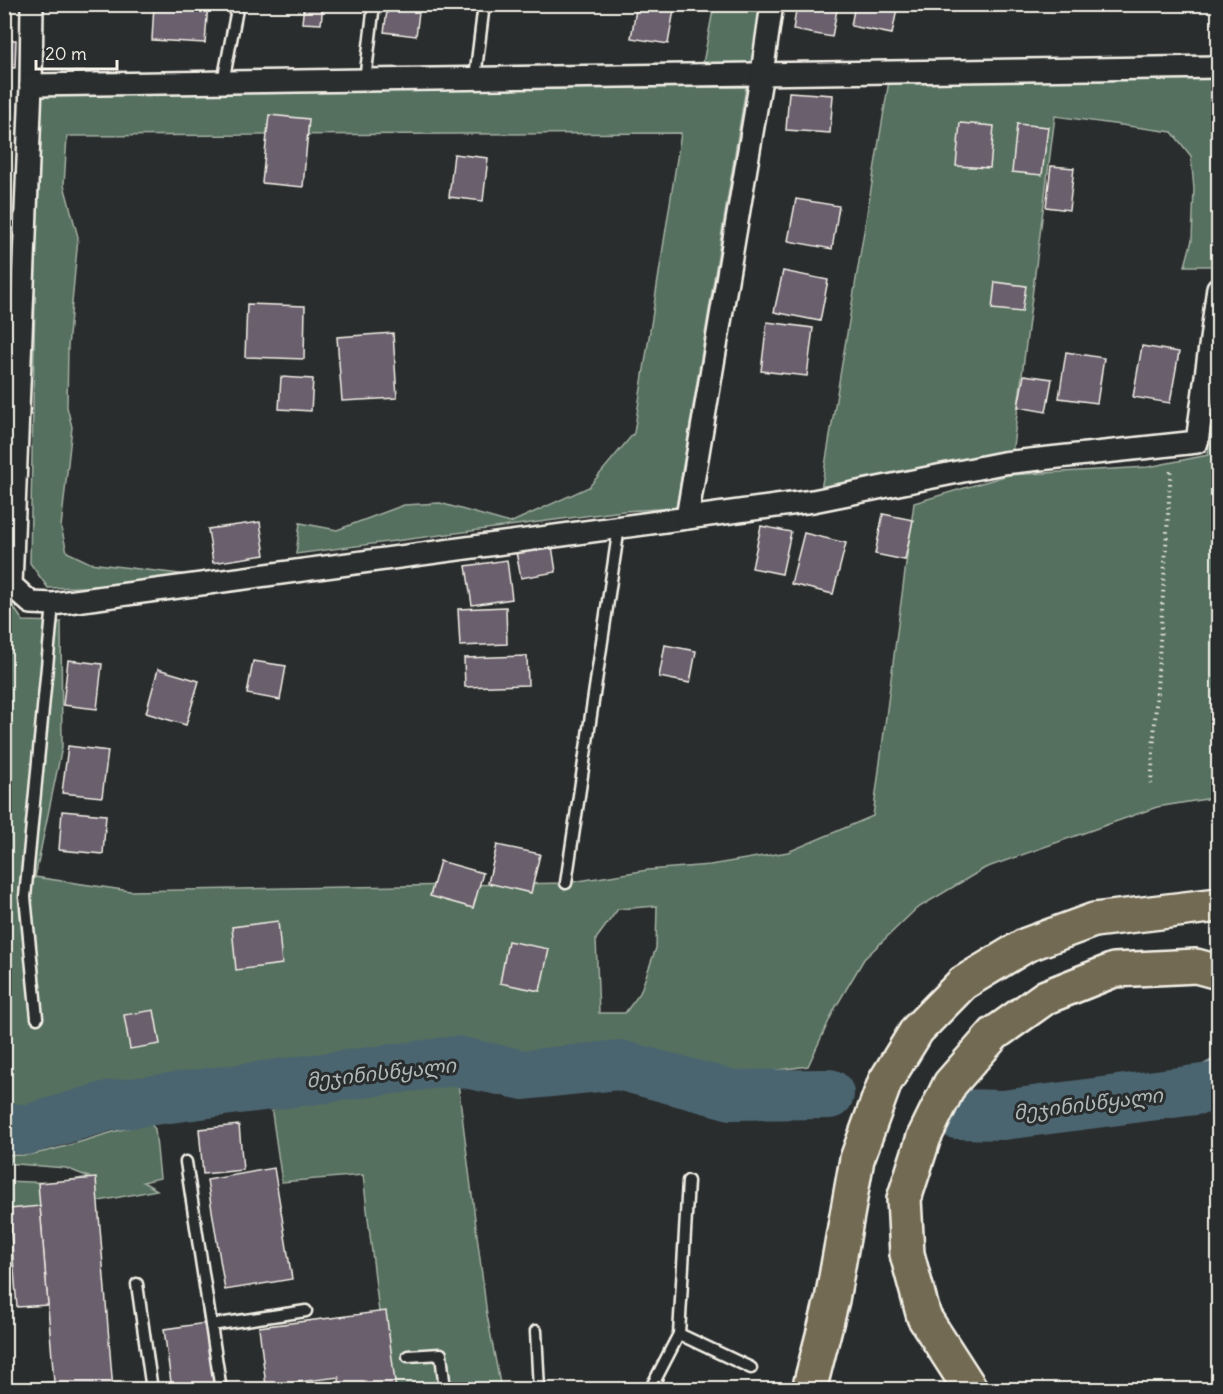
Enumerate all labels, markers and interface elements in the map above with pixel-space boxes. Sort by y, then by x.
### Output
scale bar [36,33,117,71]
text: 20 m [45,42,87,65]
water label: მეჯინისწყალი [305,1052,458,1093]
water label: მეჯინისწყალი [1012,1082,1166,1125]

